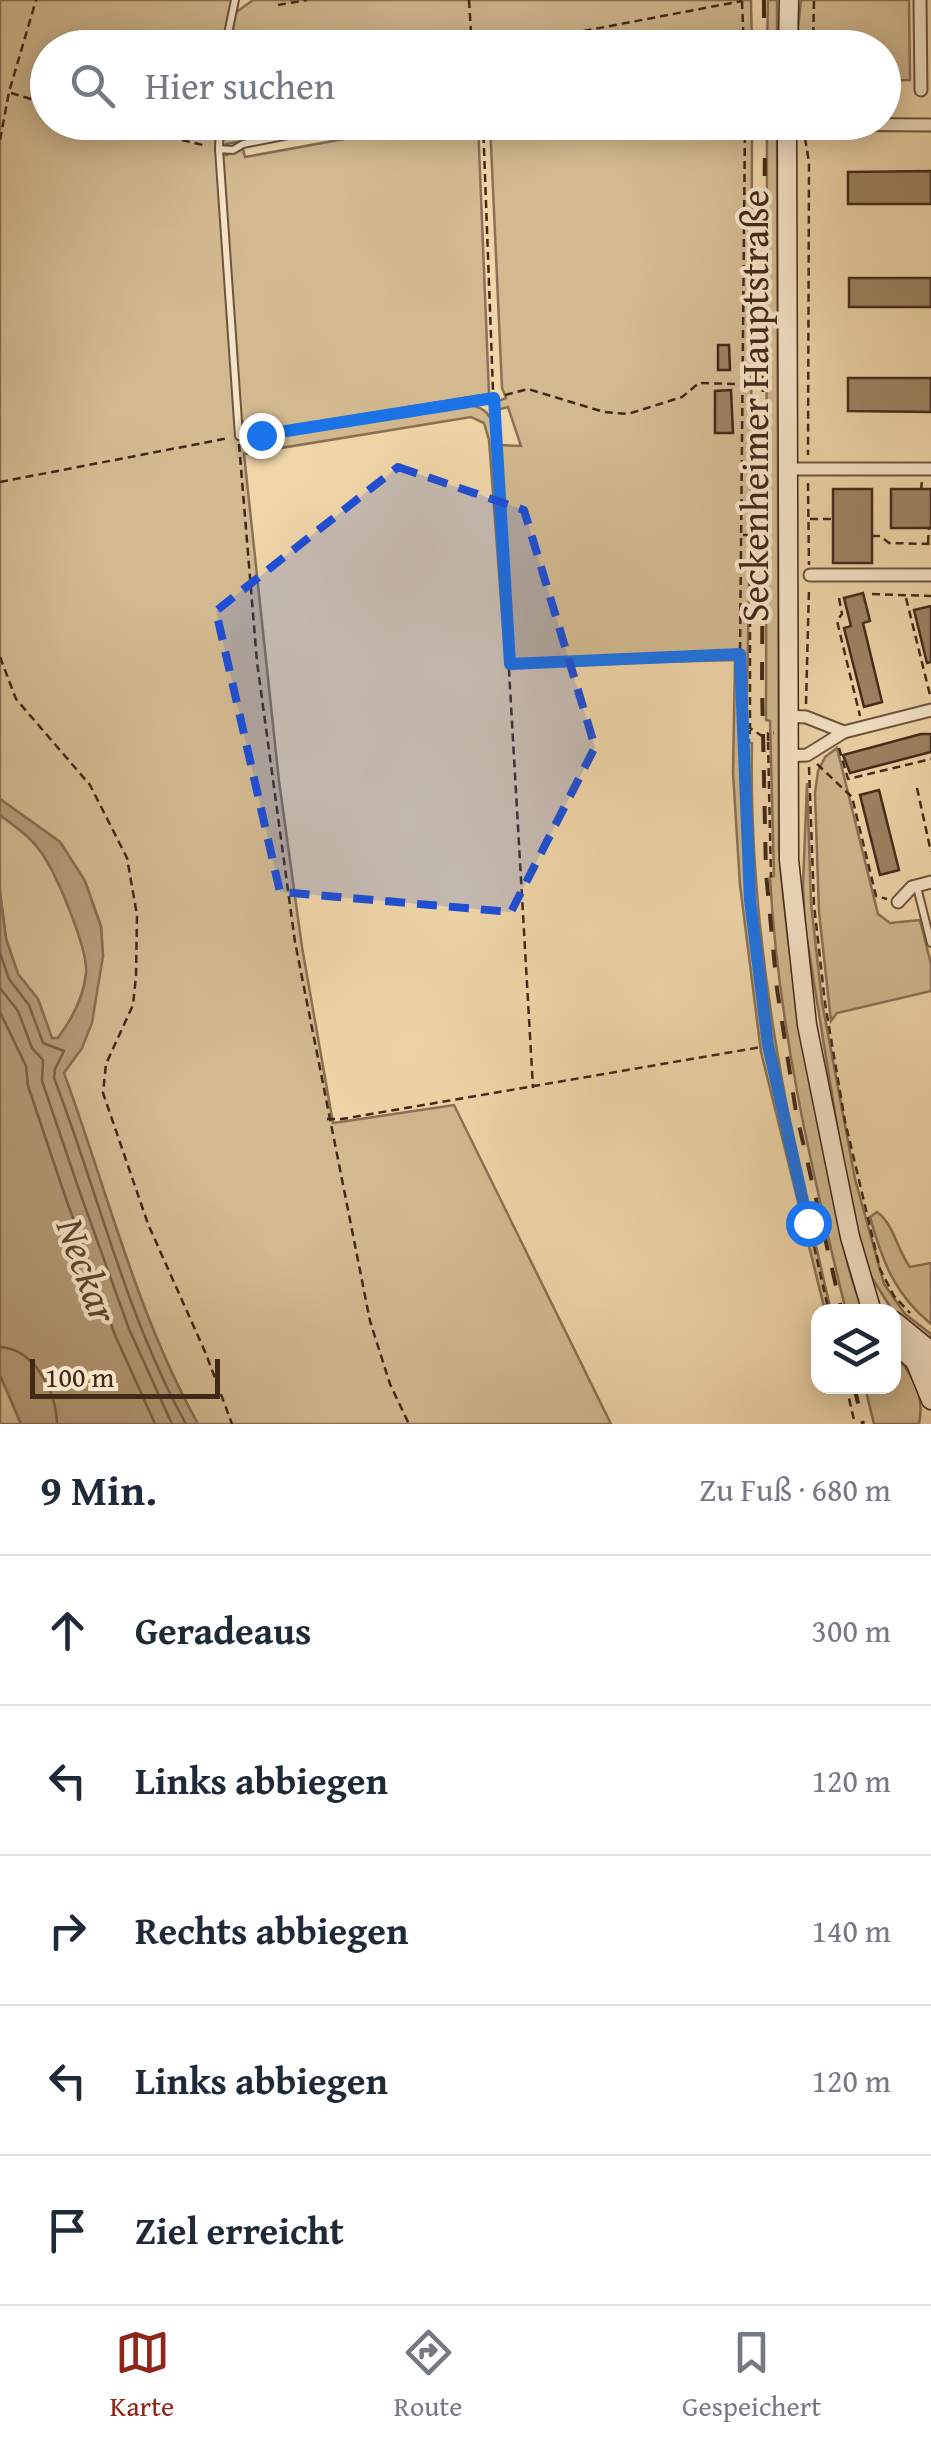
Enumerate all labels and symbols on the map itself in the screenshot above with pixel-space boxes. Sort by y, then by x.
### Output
street label: Seckenheimer Hauptstraße [726,190,782,622]
route end [239,413,285,459]
route start [786,1201,832,1247]
water label: Neckar [42,1208,134,1332]
scale bar [30,1354,220,1398]

